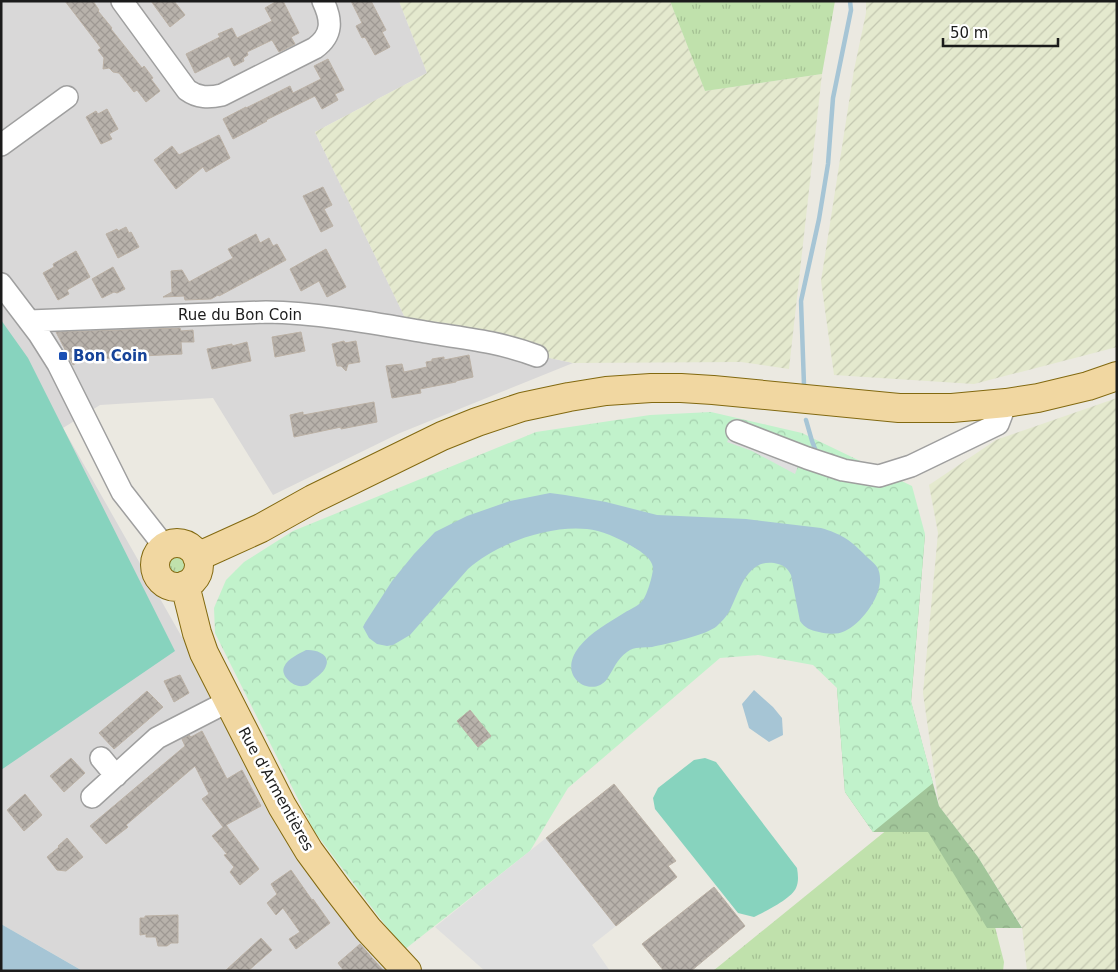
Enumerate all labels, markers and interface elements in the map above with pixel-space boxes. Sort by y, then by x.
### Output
scale bar [943,15,1058,47]
text: 50 m [950,24,988,42]
street label: Rue du Bon Coin [178,306,302,324]
place label: Bon Coin [73,347,148,365]
marker: Bon Coin [57,350,69,362]
street label: Rue d'Armentières [235,724,318,854]

